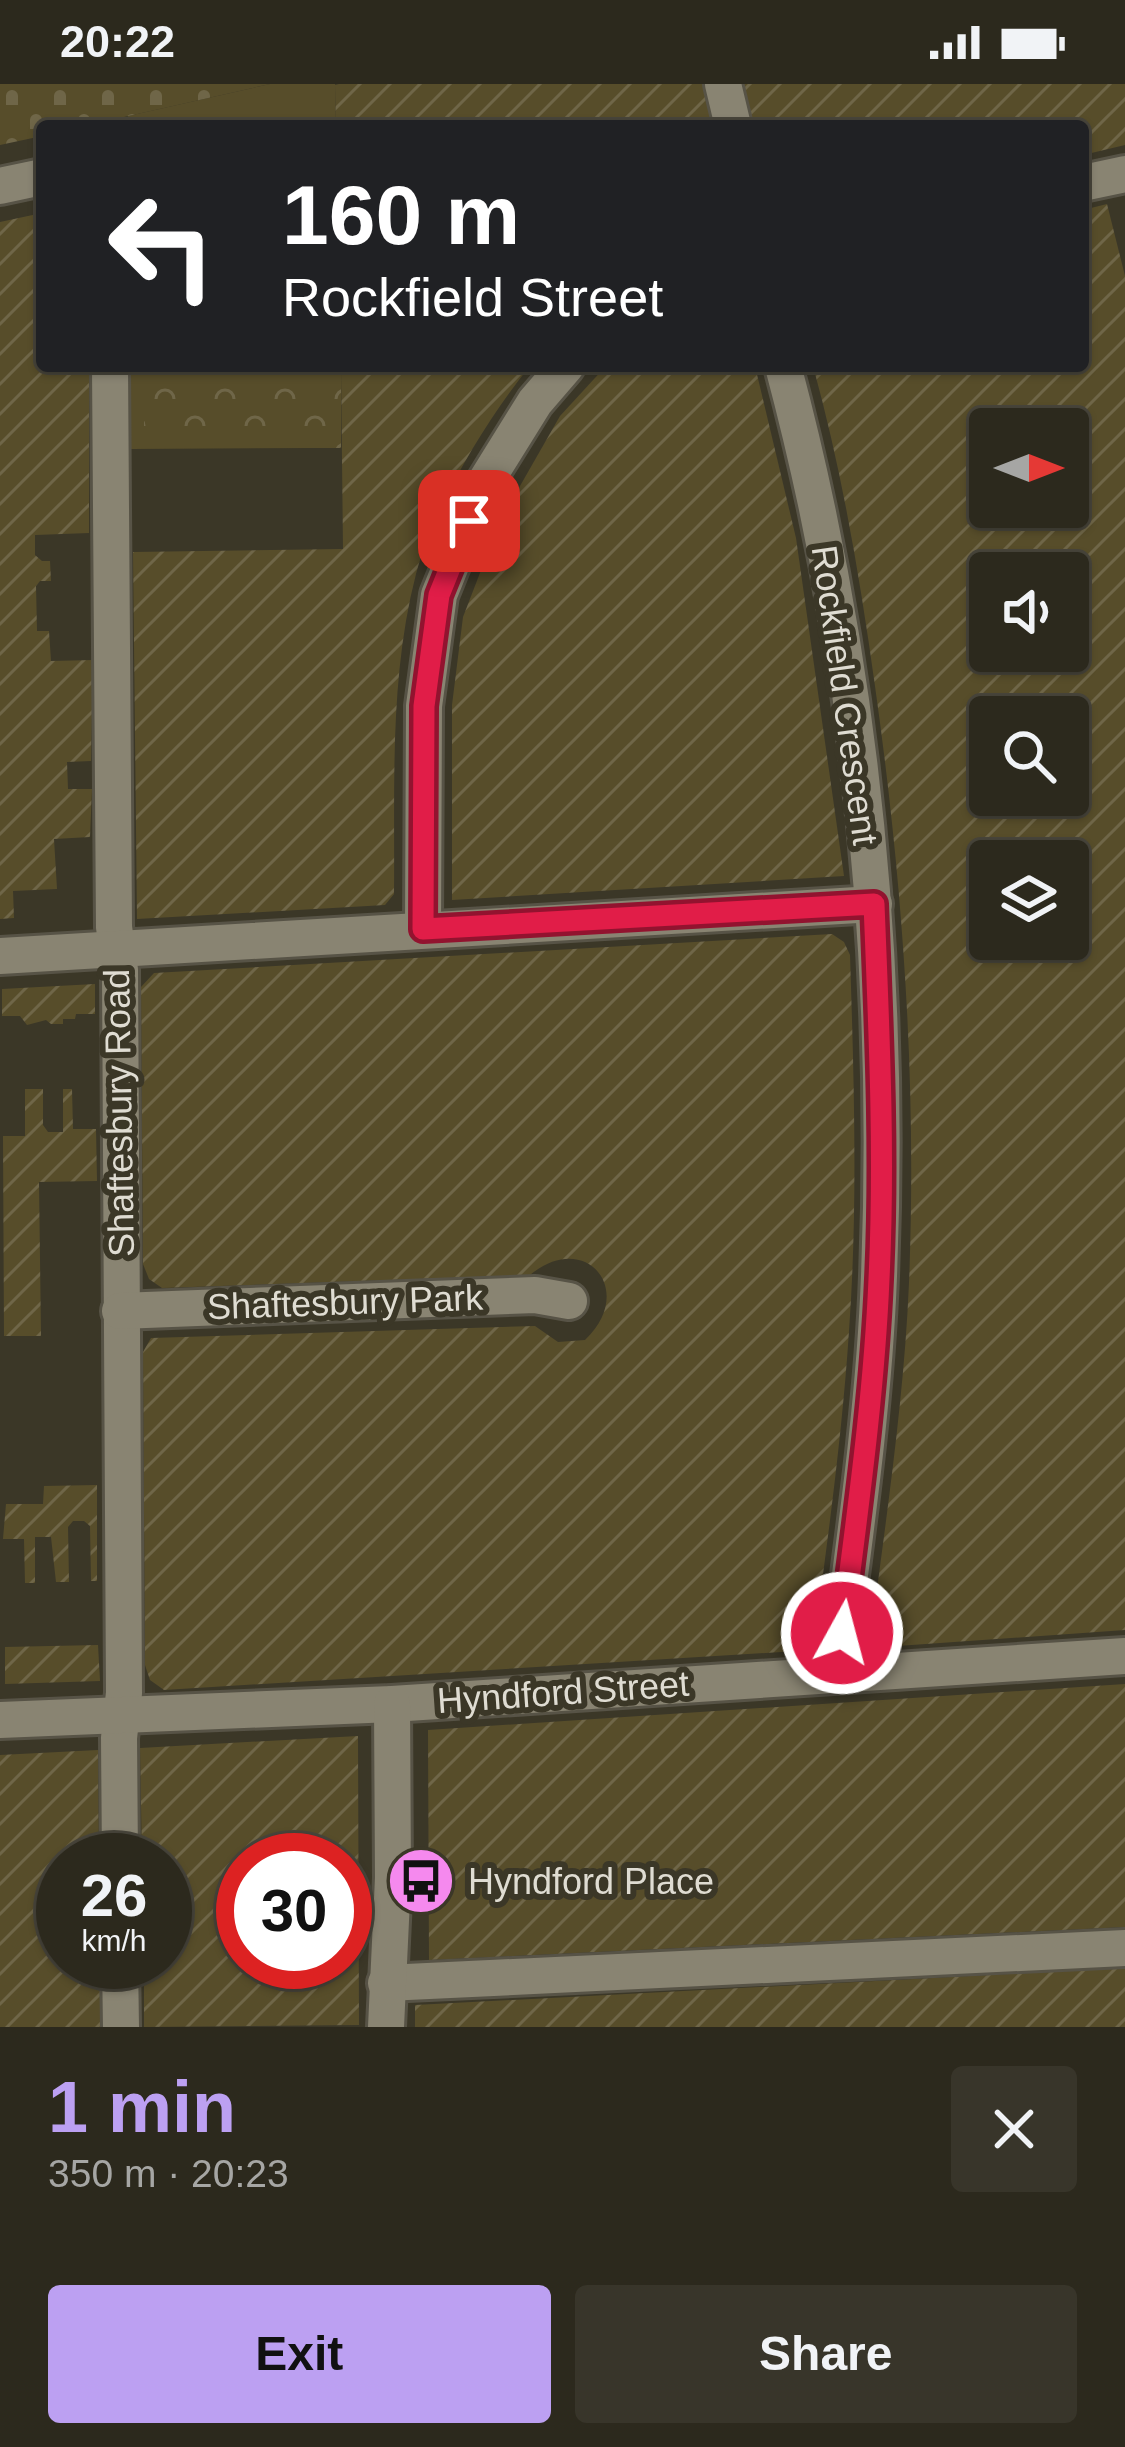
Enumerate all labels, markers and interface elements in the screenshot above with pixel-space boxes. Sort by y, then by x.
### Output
text: 20:22 [60,16,175,67]
icon: left [84,168,240,324]
text: 160 m [282,168,520,262]
text: Rockfield Street [282,267,663,327]
north arrow [969,408,1089,528]
map controls [969,408,1089,960]
pin [418,470,520,572]
icon: arrive [436,488,502,554]
street label: Rockfield Crescent [804,543,886,847]
button: sound [969,552,1089,672]
button: search [969,696,1089,816]
button: layers [969,840,1089,960]
street label: Shaftesbury Road [96,969,142,1257]
street label: Shaftesbury Park [206,1277,485,1327]
position arrow [779,1570,905,1696]
street label: Hyndford Street [436,1663,690,1721]
speed limit sign: 30 [216,1833,372,1989]
bus stop icon: Hyndford Place [386,1846,456,1916]
place label: Hyndford Place [468,1861,714,1902]
text: 26 [81,1862,147,1929]
text: km/h [81,1924,147,1957]
button: close [951,2066,1077,2192]
text: 1 min [48,2067,236,2147]
text: 350 m · 20:23 [48,2152,289,2195]
button: Exit [48,2285,551,2423]
button: Share [575,2285,1077,2423]

